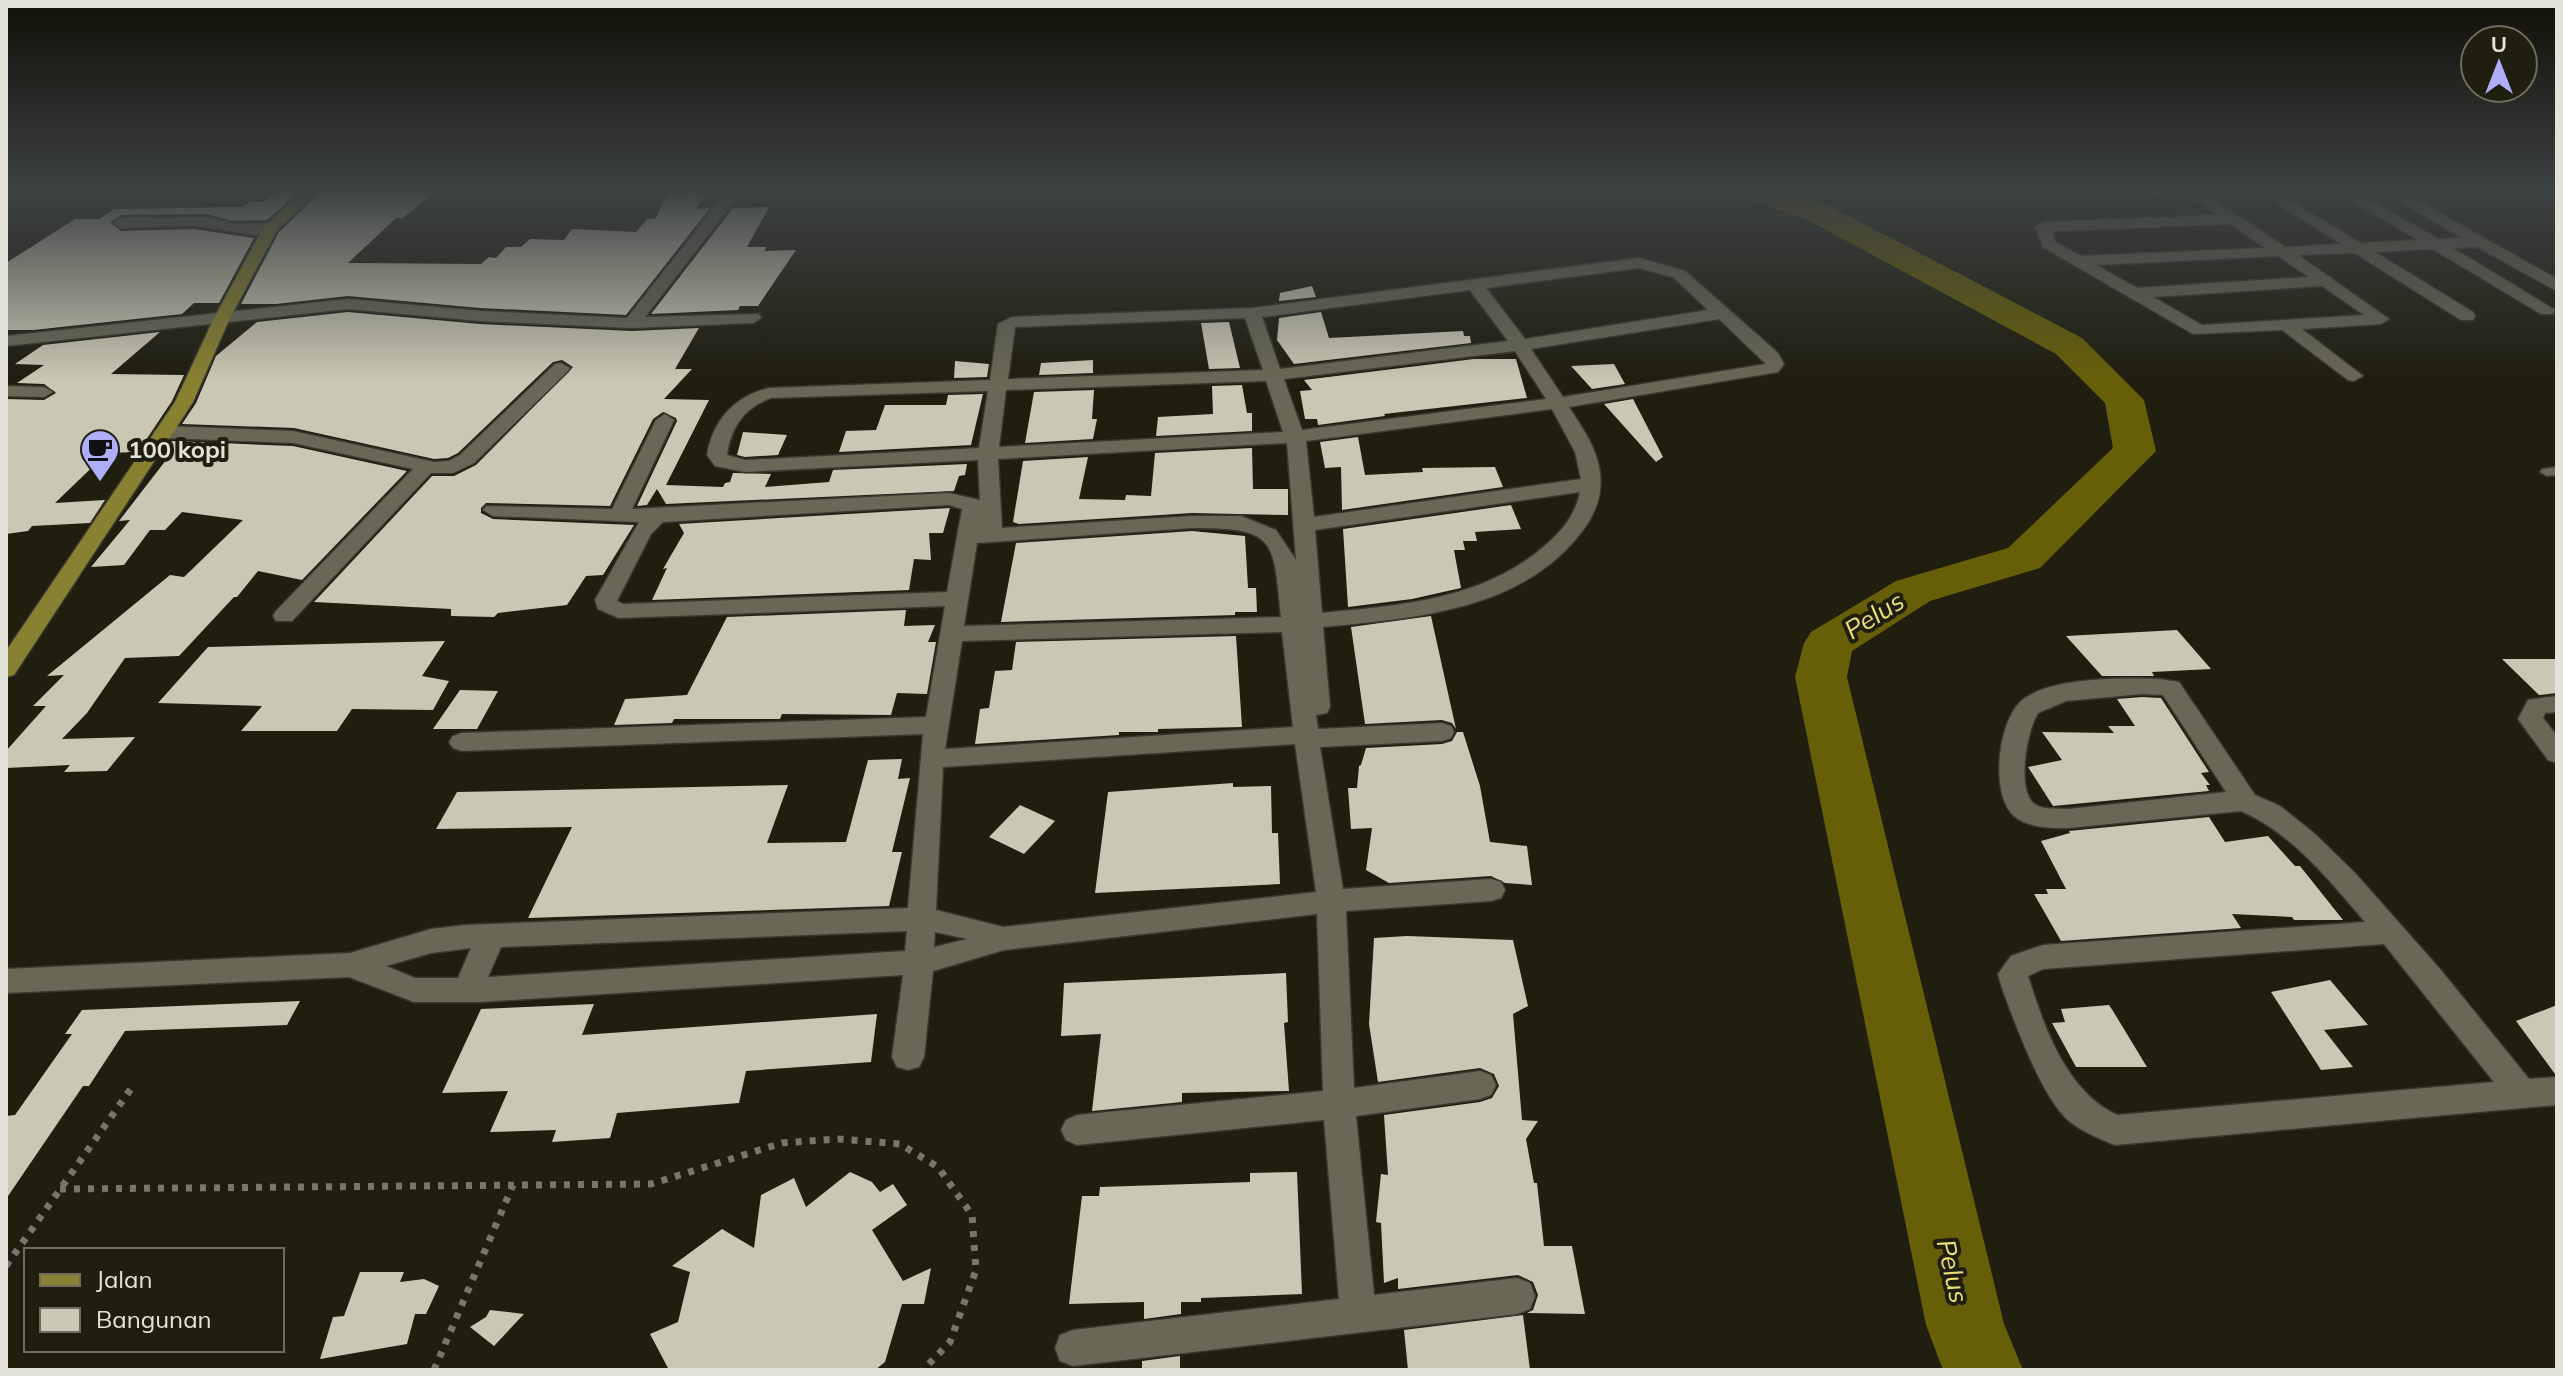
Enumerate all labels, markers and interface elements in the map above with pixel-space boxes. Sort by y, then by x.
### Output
north arrow [2459,24,2539,104]
text: U [2491,30,2507,58]
cafe icon: 100 kopi [79,428,121,483]
place label: 100 kopi [128,434,226,464]
water label: Pelus [1838,584,1910,646]
water label: Pelus [1930,1236,1976,1306]
legend [24,1248,284,1352]
text: Jalan [96,1264,152,1294]
text: Bangunan [96,1304,212,1334]

